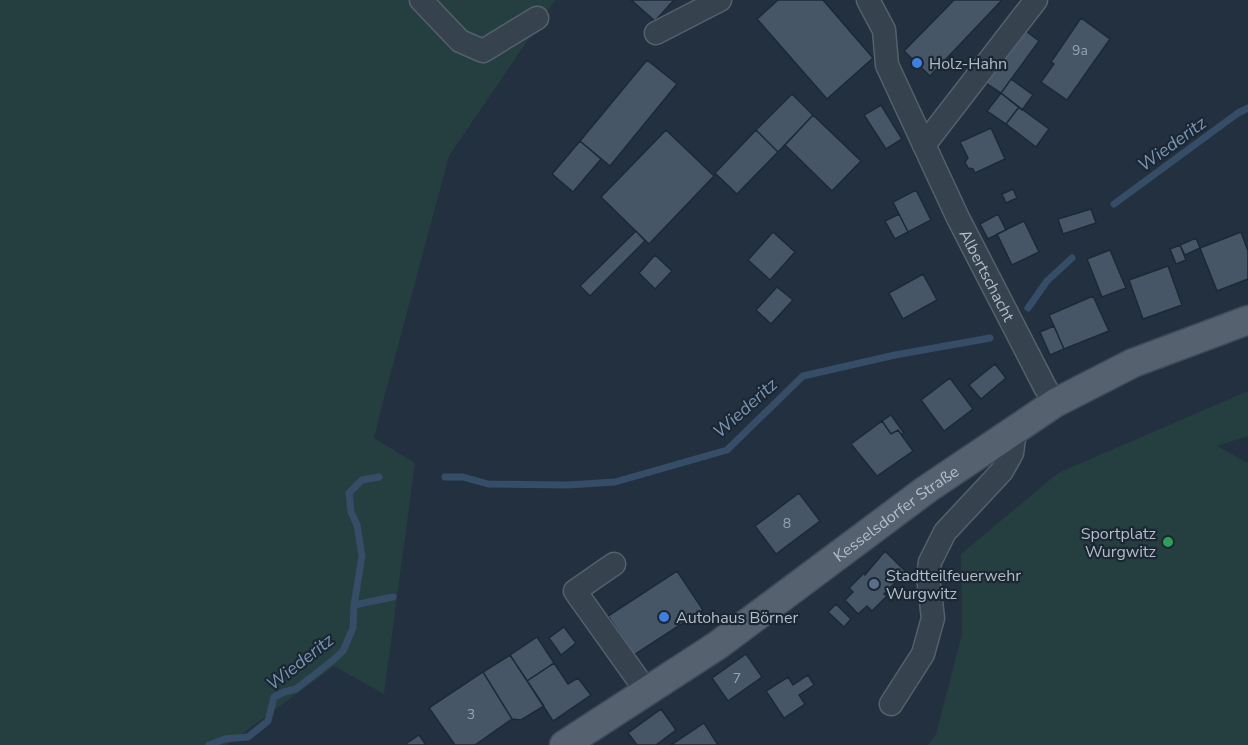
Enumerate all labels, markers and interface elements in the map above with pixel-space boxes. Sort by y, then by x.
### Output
house number: 9a [1072,41,1088,60]
place label: Holz-Hahn [929,53,1007,75]
marker: Holz-Hahn [910,56,924,70]
water label: Wiederitz [1133,111,1212,177]
street label: Albertschacht [954,226,1020,326]
water label: Wiederitz [708,372,783,443]
street label: Kesselsdorfer Straße [829,461,963,567]
house number: 8 [783,514,791,533]
place label: Sportplatz Wurgwitz [1081,523,1156,563]
marker: Sportplatz Wurgwitz [1161,535,1175,549]
place label: Stadtteilfeuerwehr Wurgwitz [886,565,1021,605]
marker: Stadtteilfeuerwehr Wurgwitz [867,577,881,591]
place label: Autohaus Börner [676,607,798,629]
marker: Autohaus Börner [657,610,671,624]
water label: Wiederitz [262,628,339,696]
house number: 7 [733,669,741,688]
house number: 3 [467,705,475,724]

